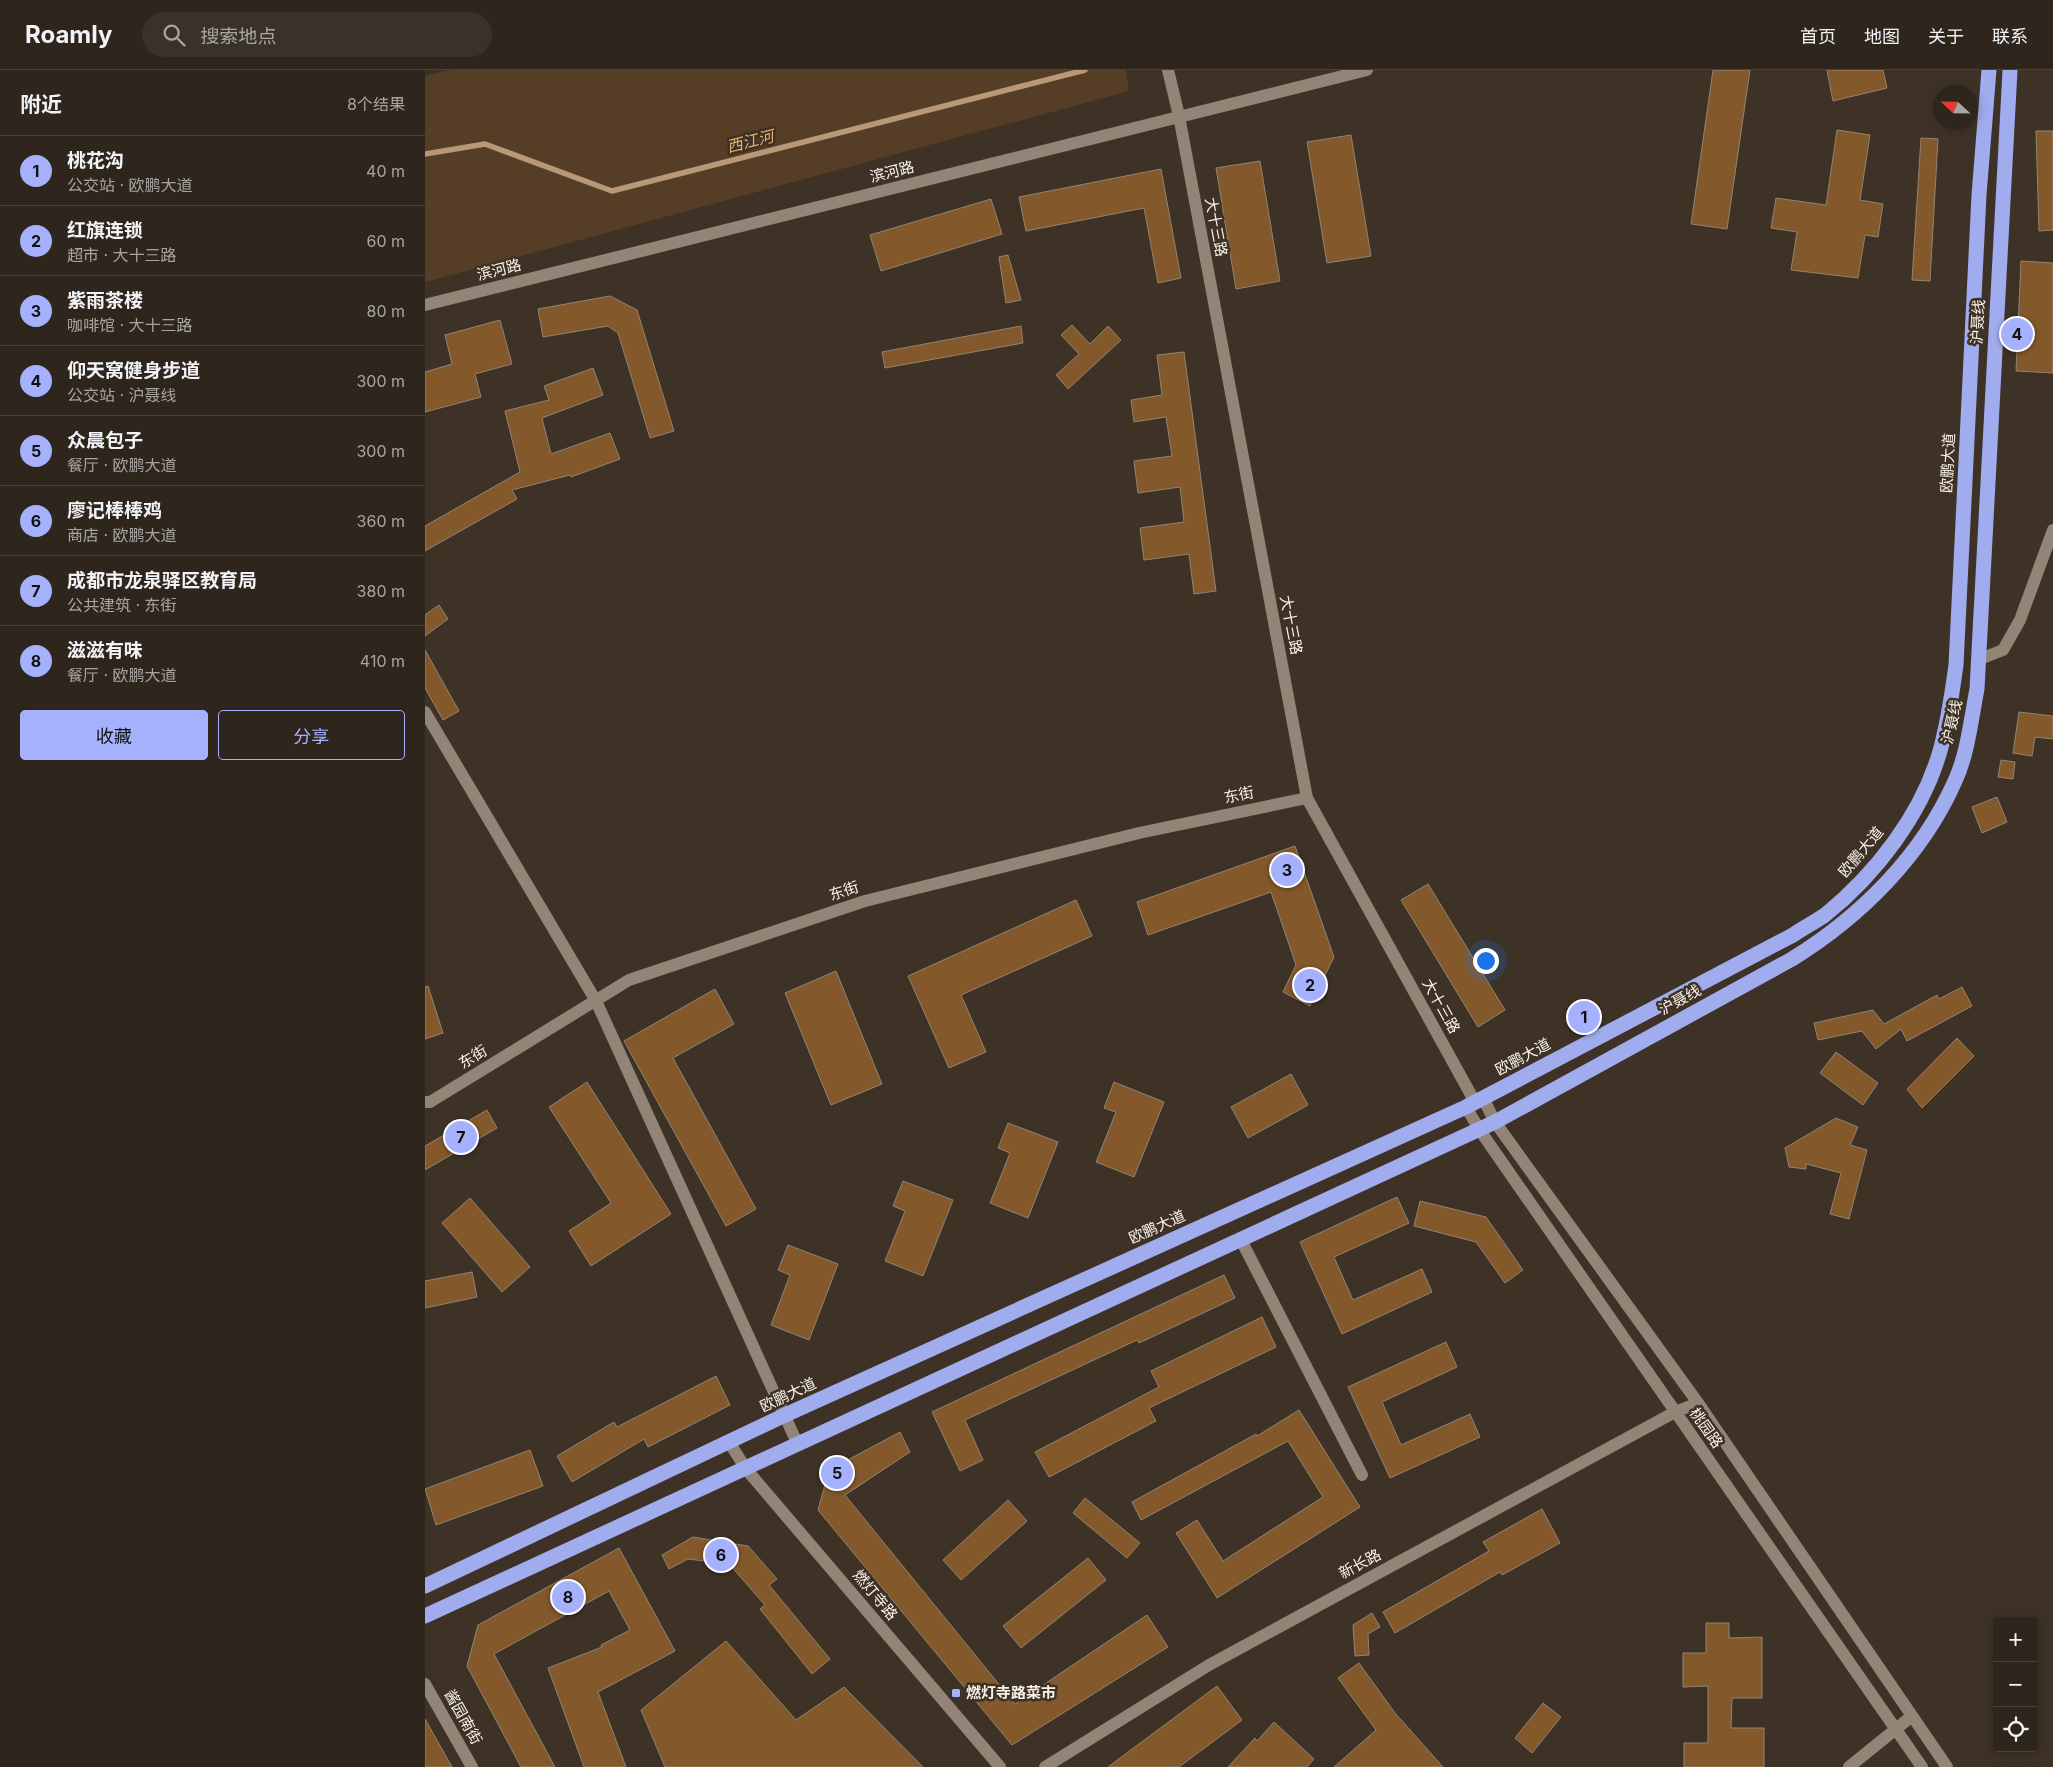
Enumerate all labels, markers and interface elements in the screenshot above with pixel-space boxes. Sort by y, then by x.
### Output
search box [142,12,492,57]
text: Roamly [25,20,112,49]
icon: search [160,21,188,49]
text: 搜索地点 [200,25,276,48]
text: 首页 [1800,26,1836,47]
text: 地图 [1864,26,1900,47]
text: 关于 [1928,26,1964,47]
text: 联系 [1992,26,2028,47]
north arrow [1933,85,1978,130]
text: 附近 [20,92,62,117]
text: 8个结果 [347,94,405,114]
water label: 西江河 [724,125,779,157]
text: 桃花沟 [67,149,124,172]
street label: 滨河路 [868,157,916,186]
text: 1 [33,161,39,181]
text: 40 m [366,161,405,181]
text: 公交站 · 欧鹏大道 [67,175,193,195]
street label: 大十三路 [1201,196,1232,258]
text: 红旗连锁 [67,219,143,242]
text: 2 [31,231,41,251]
text: 60 m [366,231,405,251]
text: 超市 · 大十三路 [67,245,177,265]
street label: 滨河路 [475,255,523,284]
text: 紫雨茶楼 [67,289,143,312]
street label: 沪聂线 [1967,299,1988,345]
text: 3 [31,301,41,321]
text: 80 m [366,301,405,321]
text: 咖啡馆 · 大十三路 [67,315,193,335]
pin: 4 [2001,315,2033,353]
text: 仰天窝健身步道 [67,359,200,382]
text: 4 [31,371,41,391]
text: 300 m [356,371,405,391]
text: 公交站 · 沪聂线 [67,385,177,405]
text: 众晨包子 [67,429,143,452]
street label: 欧鹏大道 [1936,433,1959,493]
text: 5 [31,441,41,461]
text: 300 m [356,441,405,461]
text: 餐厅 · 欧鹏大道 [67,455,177,475]
text: 廖记棒棒鸡 [67,499,162,522]
text: 6 [31,511,41,531]
text: 360 m [357,511,405,531]
text: 商店 · 欧鹏大道 [67,525,177,545]
text: 成都市龙泉驿区教育局 [67,569,257,592]
text: 7 [31,581,41,601]
text: 380 m [357,581,405,601]
street label: 大十三路 [1276,594,1307,656]
text: 公共建筑 · 东街 [67,595,177,615]
text: 滋滋有味 [67,639,143,662]
text: 8 [31,651,41,671]
text: 410 m [360,651,405,671]
text: 餐厅 · 欧鹏大道 [67,665,177,685]
street label: 沪聂线 [1937,698,1966,746]
button: 收藏 [20,710,208,760]
button: 分享 [218,710,405,760]
street label: 东街 [1222,782,1256,807]
street label: 欧鹏大道 [1834,823,1887,881]
pin: 3 [1271,851,1303,889]
street label: 东街 [827,877,861,904]
your location [1473,948,1499,974]
pin: 2 [1294,966,1326,1004]
street label: 大十三路 [1419,975,1464,1037]
street label: 沪聂线 [1655,980,1704,1019]
pin: 1 [1568,998,1600,1036]
street label: 欧鹏大道 [1492,1034,1554,1079]
street label: 东街 [455,1041,490,1072]
pin: 7 [445,1118,477,1156]
street label: 欧鹏大道 [1126,1206,1188,1247]
street label: 欧鹏大道 [757,1373,819,1416]
street label: 桃园路 [1686,1404,1727,1452]
pin: 5 [821,1454,853,1492]
pin: 6 [705,1536,737,1574]
street label: 新长路 [1335,1545,1384,1583]
street label: 燃灯寺路 [849,1566,902,1624]
pin: 8 [552,1578,584,1616]
map controls [1993,1617,2038,1752]
button: + [1993,1617,2038,1662]
button: − [1993,1662,2038,1707]
place label: 燃灯寺路菜市 [966,1683,1056,1702]
street label: 酱园南街 [441,1686,486,1748]
marker: 燃灯寺路菜市 [950,1687,962,1699]
button: locate [1993,1707,2038,1752]

